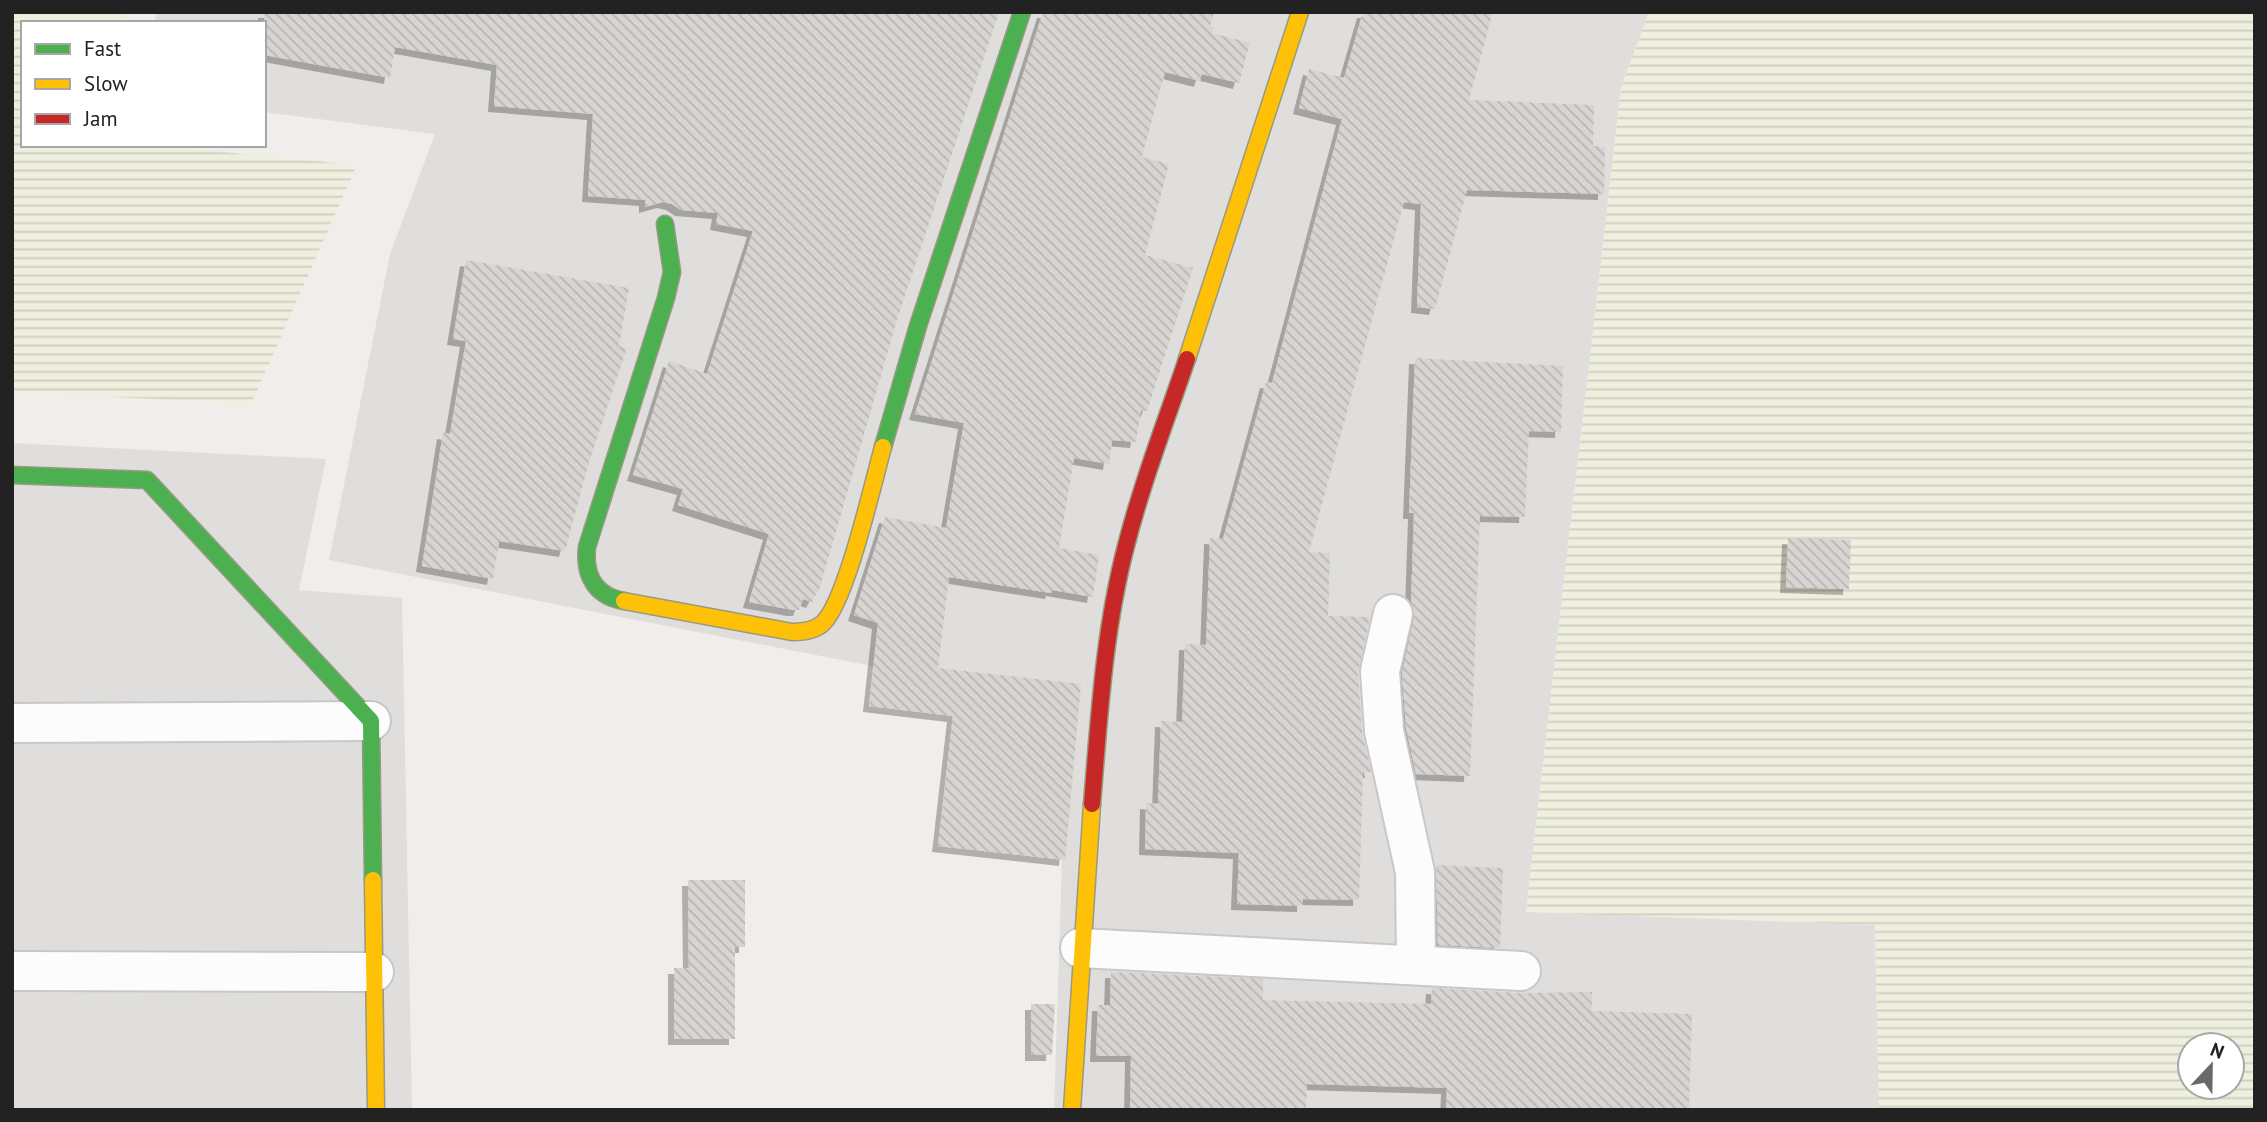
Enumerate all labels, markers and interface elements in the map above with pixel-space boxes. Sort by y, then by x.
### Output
legend [21,21,266,147]
text: Fast [84,35,121,62]
text: Slow [84,70,128,97]
text: Jam [83,105,118,132]
north arrow [2176,1031,2246,1101]
text: N [2207,1037,2228,1064]

